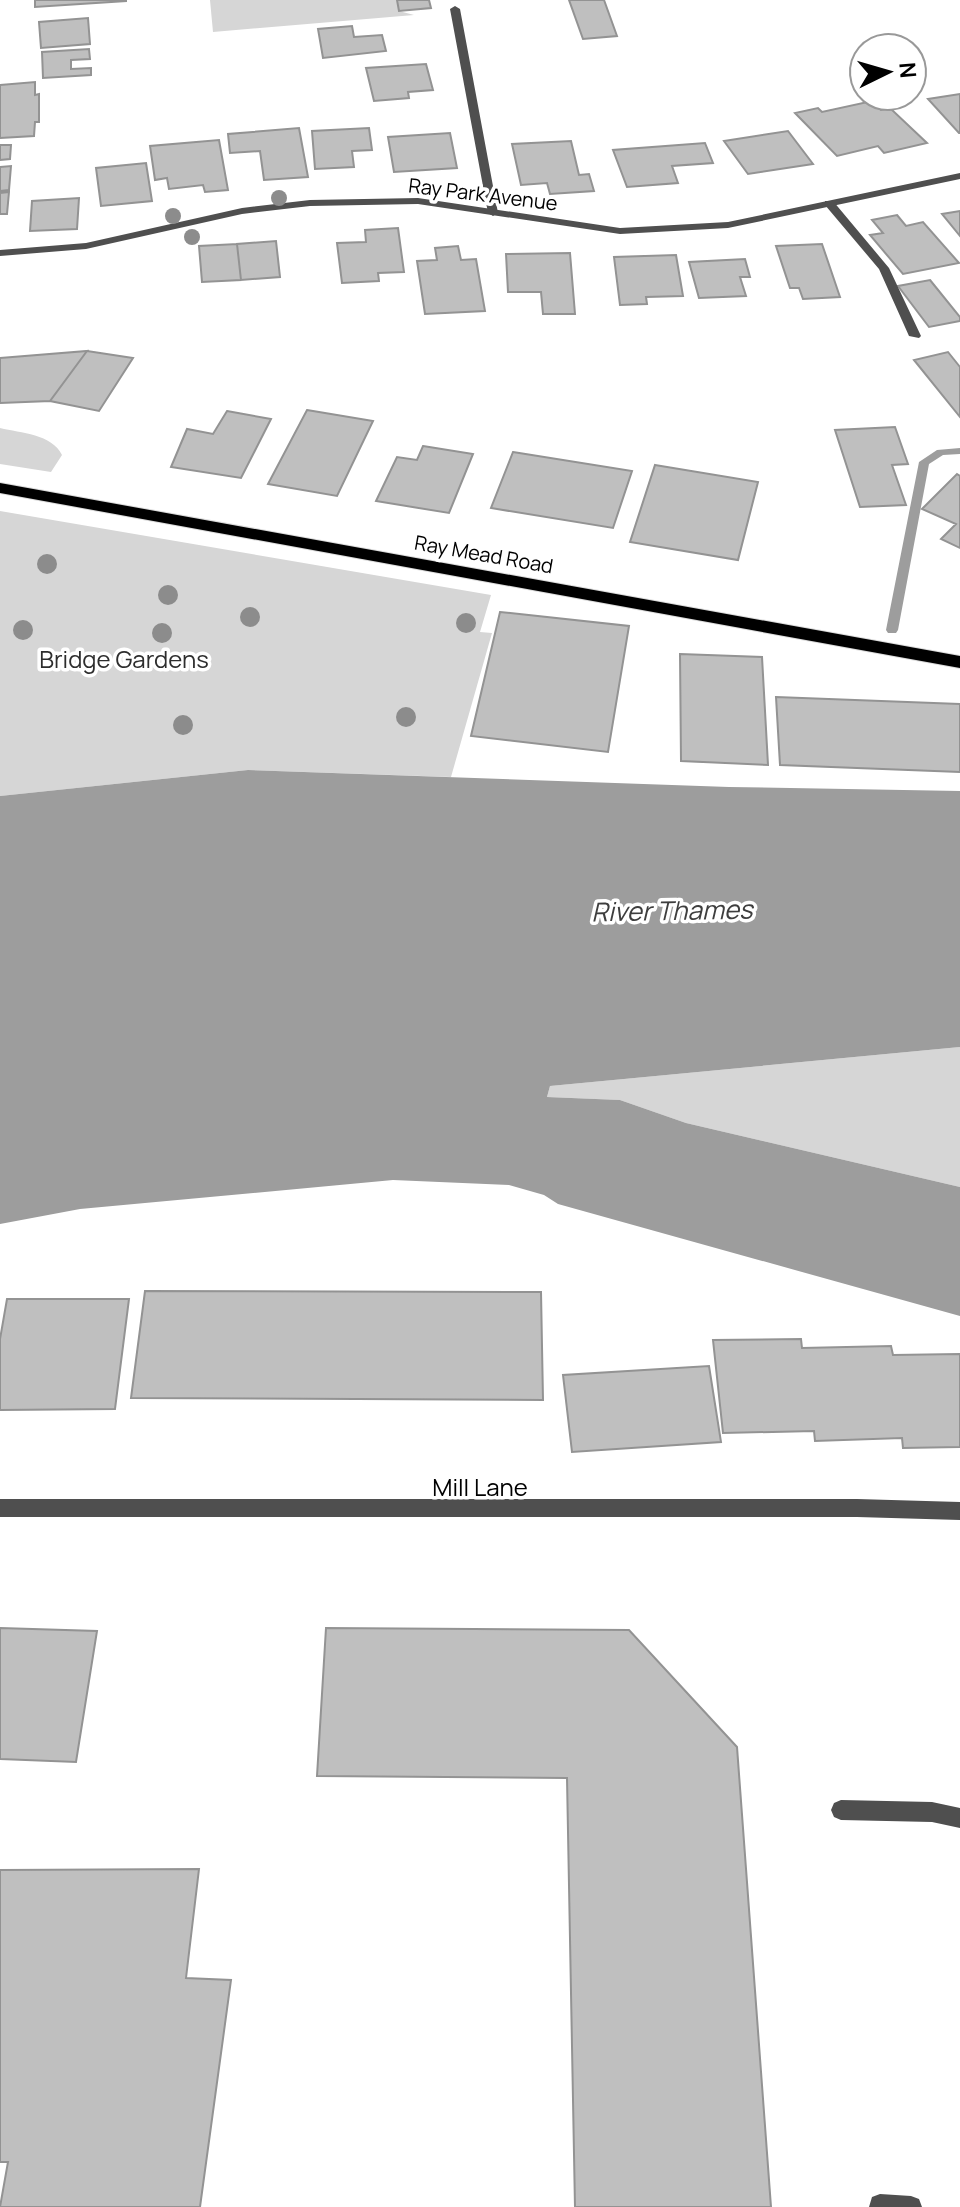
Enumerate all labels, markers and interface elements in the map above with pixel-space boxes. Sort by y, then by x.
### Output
north arrow [848,32,928,112]
text: N [892,61,924,79]
street label: Ray Park Avenue [407,171,559,217]
street label: Ray Mead Road [413,529,555,579]
park label: Bridge Gardens [39,642,209,675]
water label: River Thames [591,891,755,929]
street label: Mill Lane [432,1470,528,1503]

